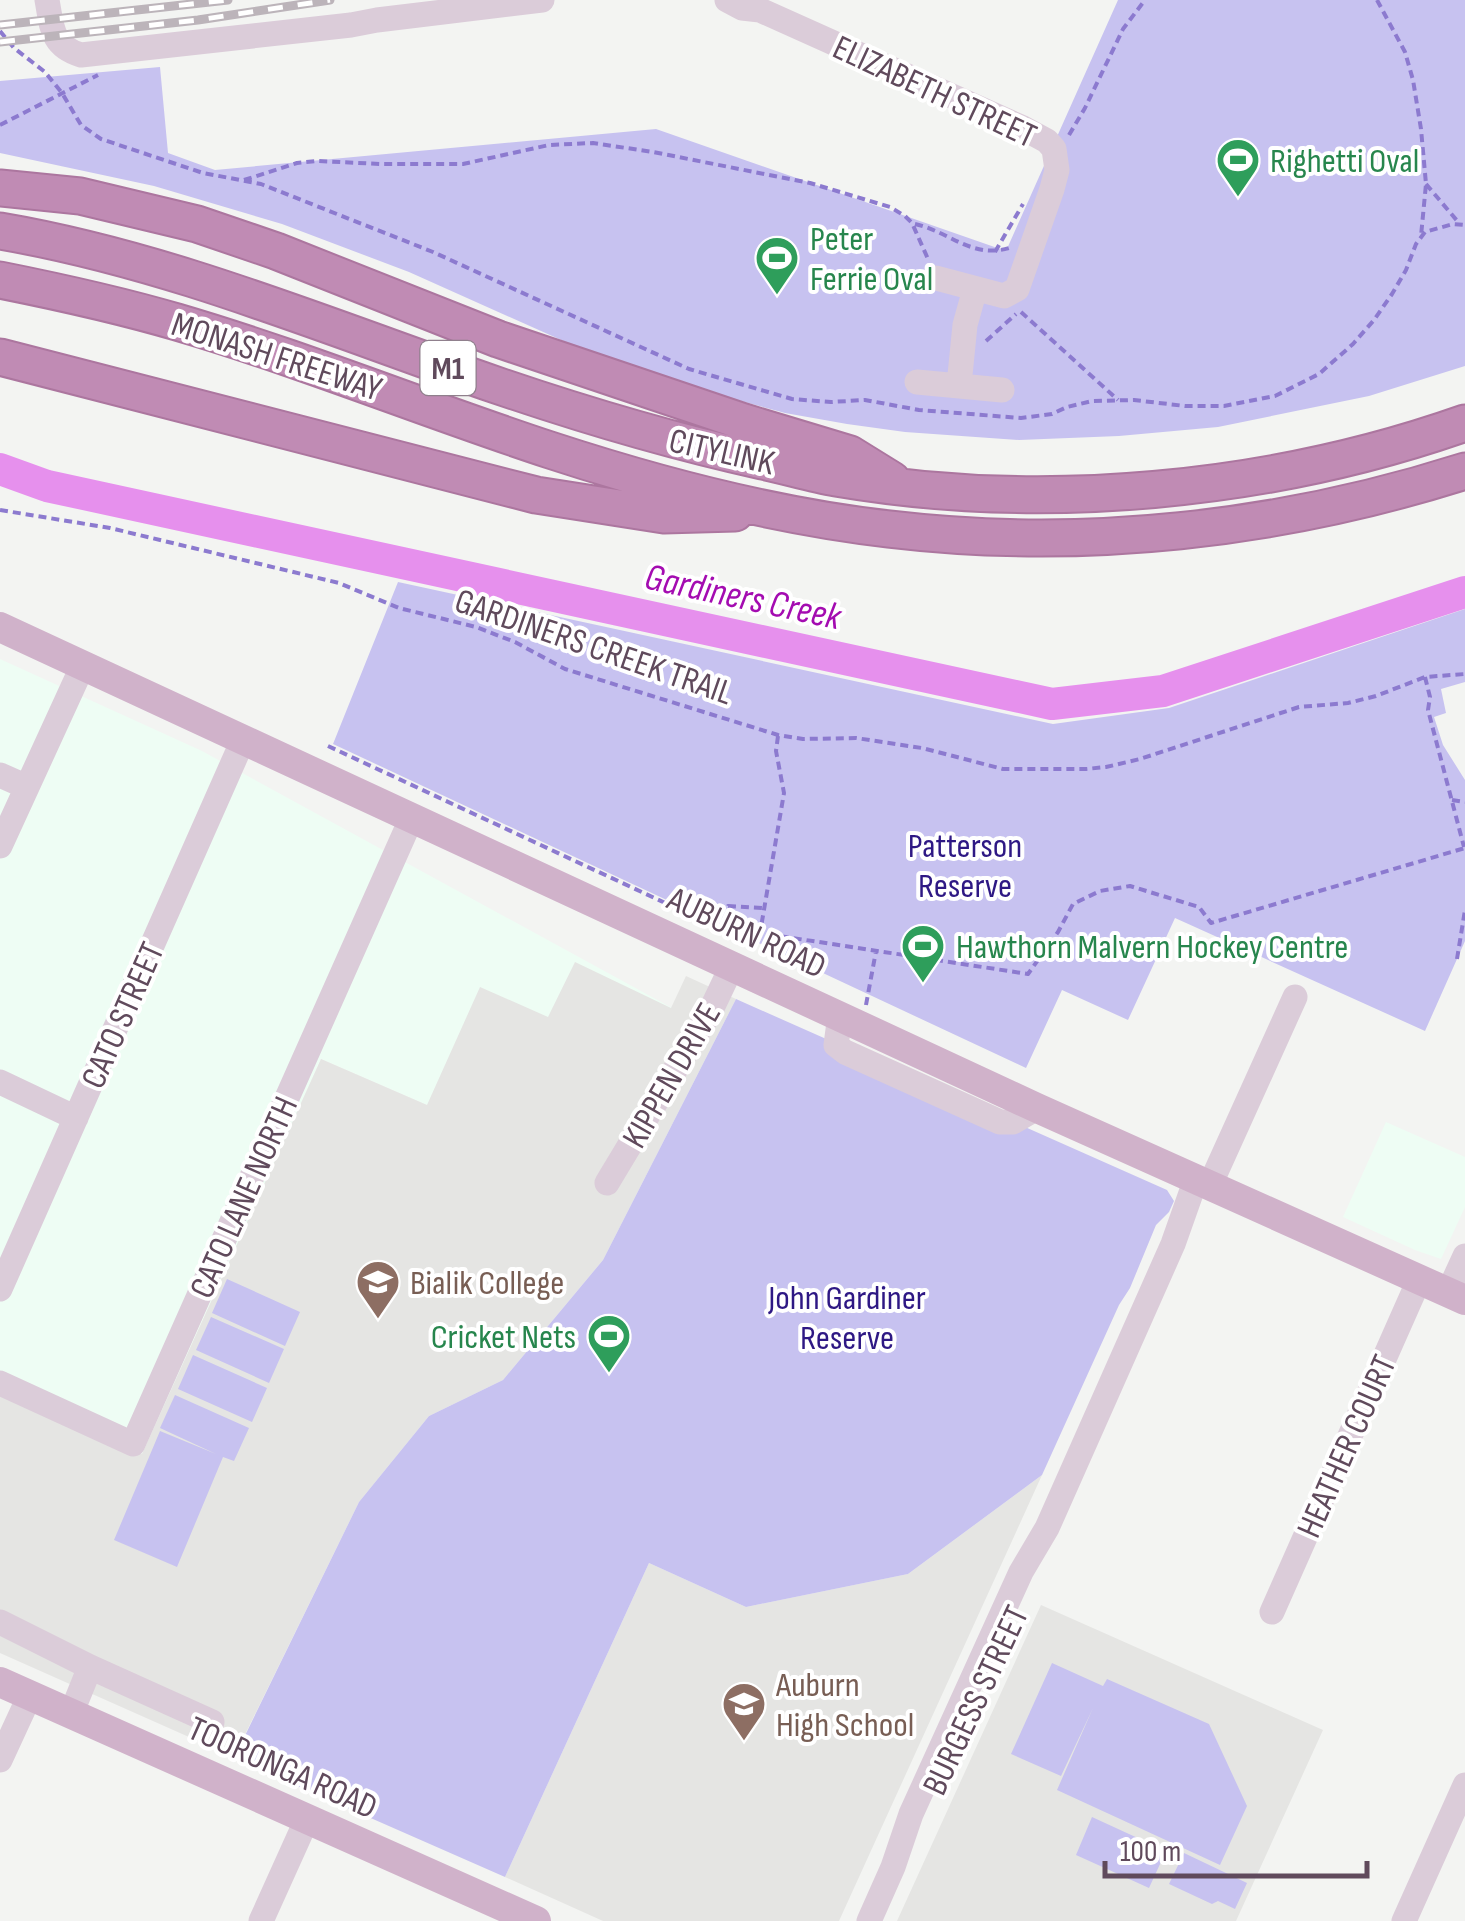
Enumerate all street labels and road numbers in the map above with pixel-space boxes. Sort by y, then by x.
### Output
street label: ELIZABETH STREET [826,26,1043,158]
street label: MONASH FREEWAY [166,303,387,412]
road number: M1 [420,341,476,395]
street label: CITYLINK [665,420,779,485]
street label: GARDINERS CREEK TRAIL [449,580,738,715]
street label: AUBURN ROAD [659,878,832,989]
street label: CATO STREET [72,936,175,1095]
street label: KIPPEN DRIVE [613,995,731,1156]
street label: CATO LANE NORTH [181,1090,308,1305]
street label: HEATHER COURT [1288,1349,1407,1544]
street label: BURGESS STREET [914,1599,1039,1802]
street label: TOORONGA ROAD [181,1708,384,1829]

